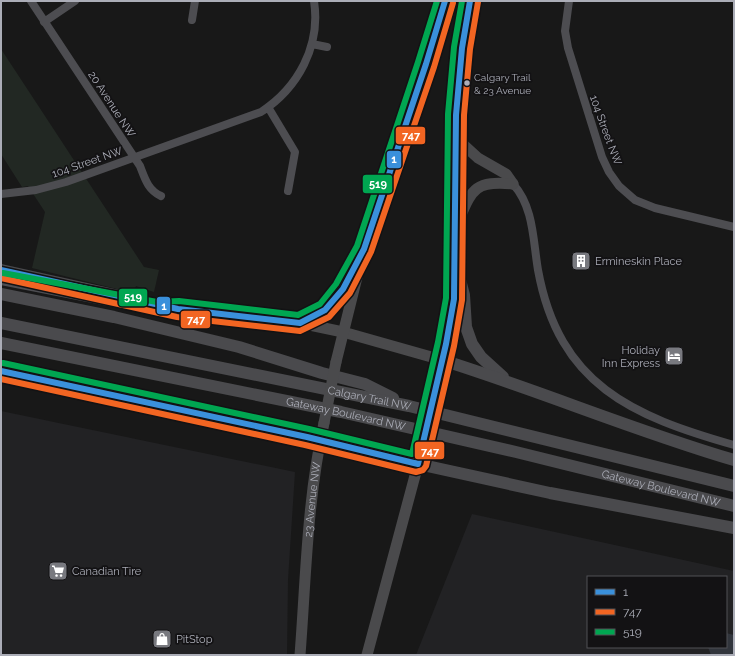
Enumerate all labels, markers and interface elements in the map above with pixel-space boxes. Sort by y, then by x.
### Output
street label: 20 Avenue NW [85,69,138,140]
place label: Calgary Trail & 23 Avenue [474,72,531,96]
marker: Calgary Trail & 23 Avenue [462,78,472,88]
street label: 104 Street NW [587,93,624,167]
line badge: 747 [395,126,426,145]
text: 747 [402,129,421,142]
street label: 104 Street NW [50,144,125,181]
line badge: 1 [386,150,402,169]
text: 1 [391,153,397,166]
line badge: 519 [362,174,393,194]
text: 519 [369,178,388,191]
building icon: Ermineskin Place [570,250,592,272]
place label: Ermineskin Place [595,255,682,268]
line badge: 519 [118,288,148,307]
text: 519 [124,291,143,304]
line badge: 1 [156,296,171,315]
text: 1 [161,300,167,313]
line badge: 747 [180,310,211,329]
text: 747 [187,313,206,326]
place label: Holiday Inn Express [602,344,660,370]
hotel icon: Holiday Inn Express [663,345,685,367]
street label: Calgary Trail NW [326,384,413,413]
street label: Gateway Boulevard NW [285,395,407,434]
line badge: 747 [414,441,445,460]
text: 747 [421,445,440,458]
street label: 23 Avenue NW [302,461,324,538]
street label: Gateway Boulevard NW [600,468,722,510]
supermarket icon: Canadian Tire [47,560,69,582]
place label: Canadian Tire [72,565,142,578]
legend [587,576,727,648]
text: 1 [623,585,628,599]
text: 747 [623,605,642,619]
text: 519 [623,625,642,639]
shop icon: PitStop [151,628,173,650]
place label: PitStop [176,633,213,646]

